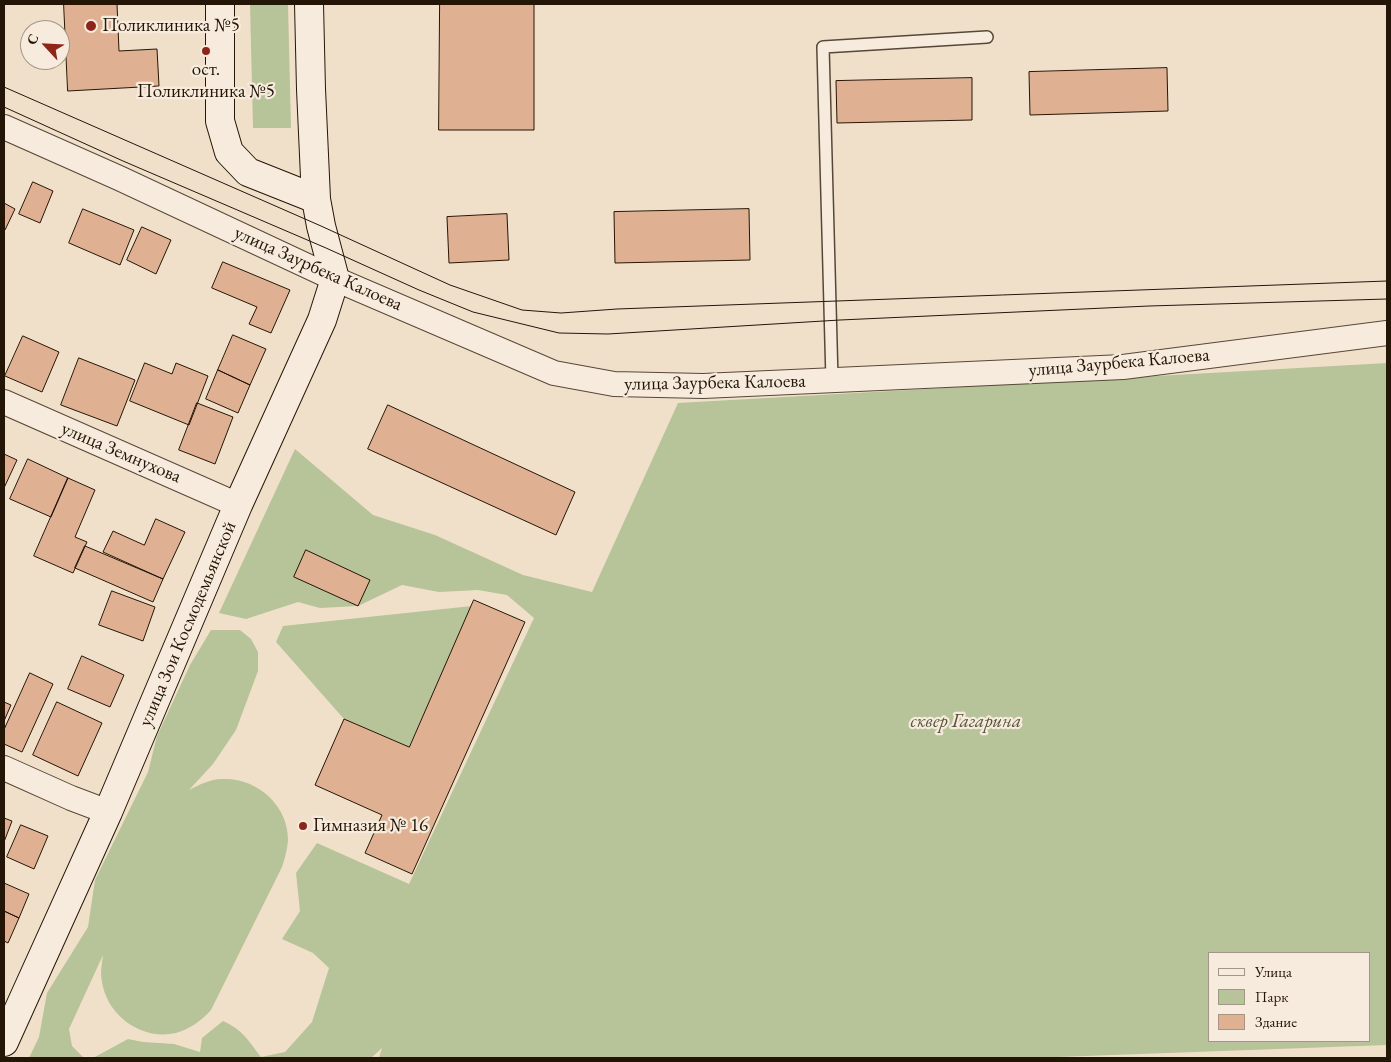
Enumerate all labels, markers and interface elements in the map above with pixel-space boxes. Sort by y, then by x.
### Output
place label: Поликлиника №5 [102,15,240,37]
marker: Поликлиника №5 [84,19,98,33]
north arrow [20,20,70,70]
text: С [22,31,43,47]
marker: ост. Поликлиника №5 [200,45,212,57]
place label: ост. Поликлиника №5 [137,59,275,103]
street label: улица Заурбека Калоева [230,222,406,316]
street label: улица Заурбека Калоева [1027,344,1211,382]
street label: улица Заурбека Калоева [624,370,806,396]
street label: улица Земнухова [58,417,184,489]
street label: улица Зои Космодемьянской [134,518,242,730]
park label: сквер Гагарина [911,711,1021,733]
place label: Гимназия № 16 [313,815,428,837]
marker: Гимназия № 16 [297,820,309,832]
legend [1208,952,1371,1042]
text: Улица [1255,962,1292,981]
text: Парк [1255,987,1288,1006]
text: Здание [1255,1012,1297,1031]

